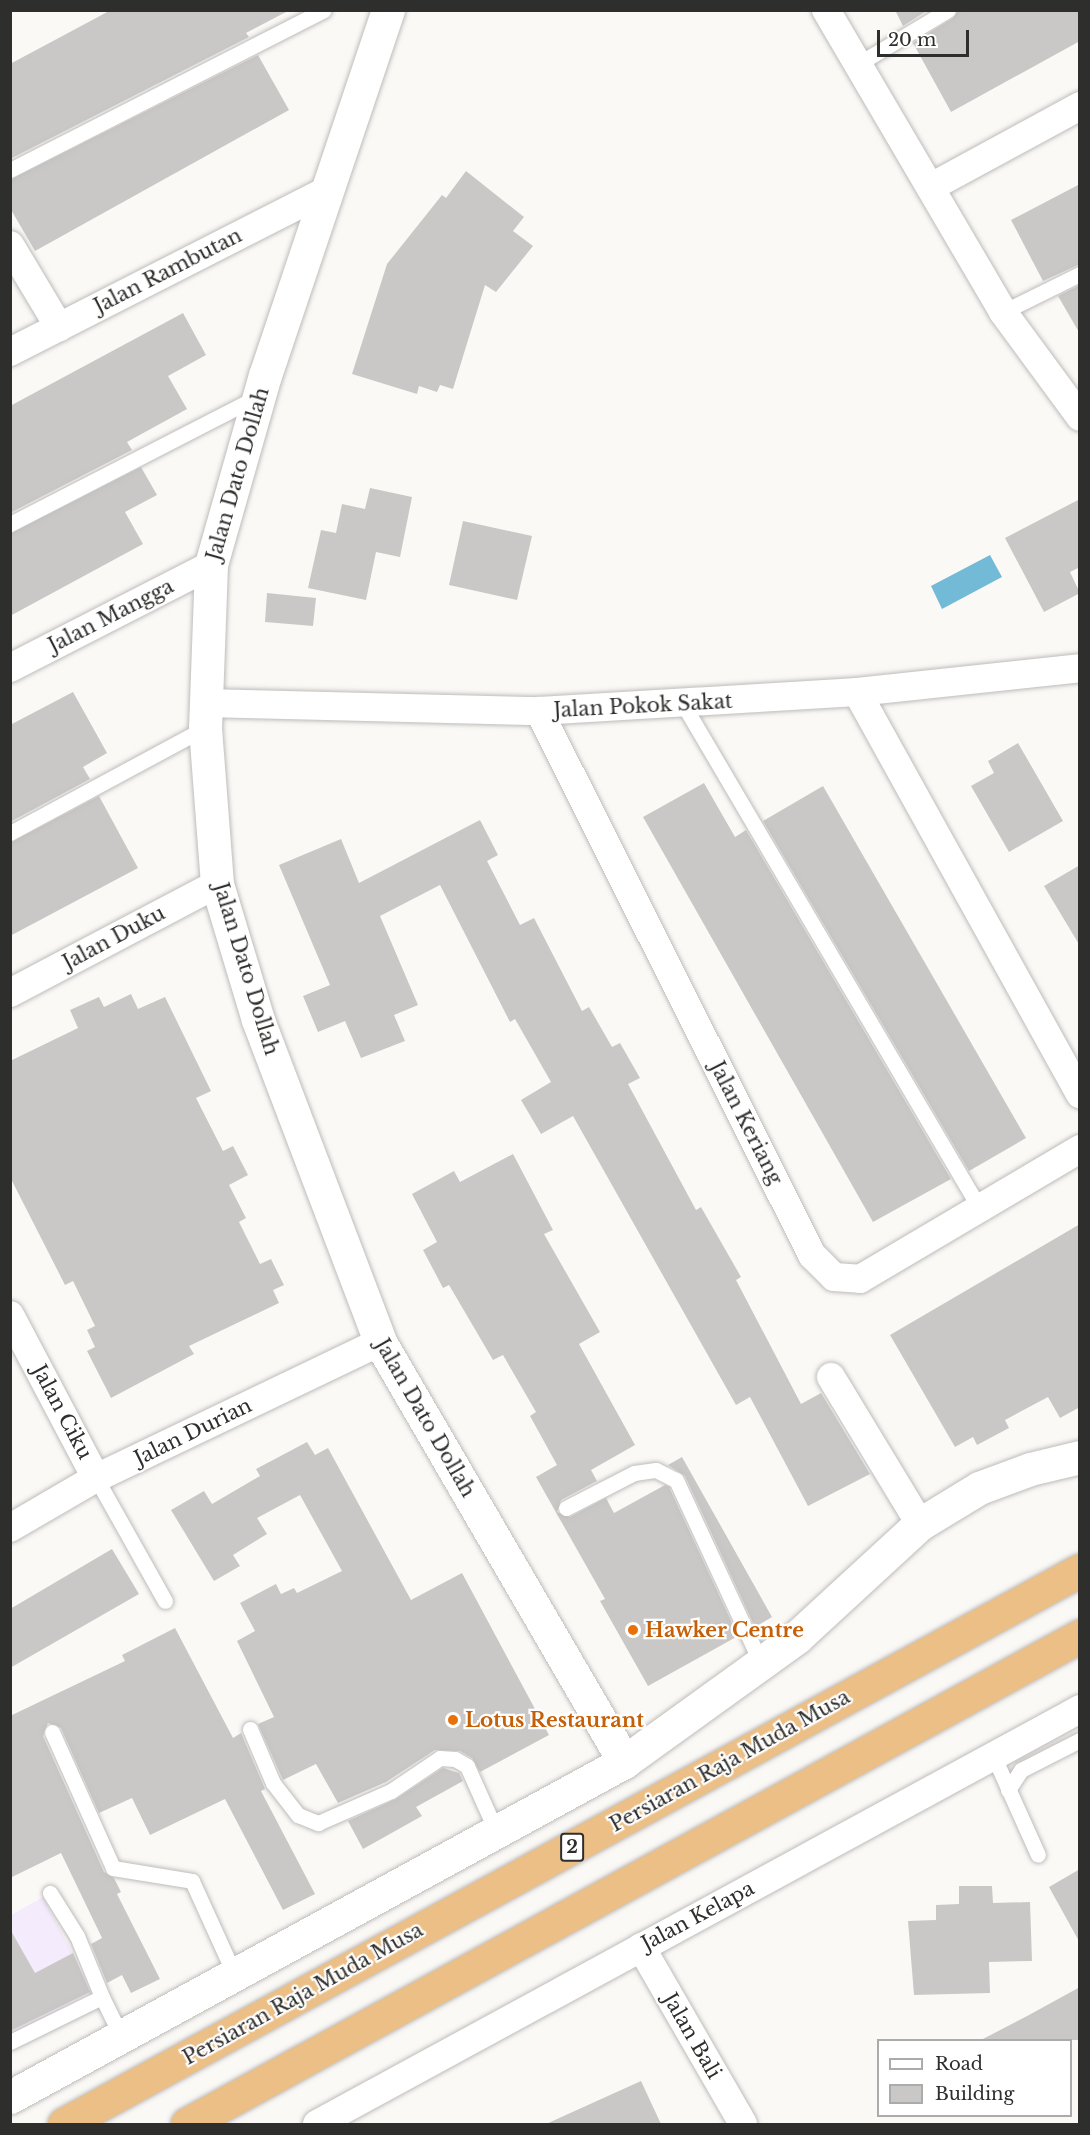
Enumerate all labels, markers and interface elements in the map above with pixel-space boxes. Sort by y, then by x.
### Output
scale bar [880,18,972,56]
text: 20 m [888,29,936,51]
street label: Jalan Rambutan [90,223,246,319]
street label: Jalan Dato Dollah [202,385,274,563]
street label: Jalan Mangga [44,574,178,658]
street label: Jalan Pokok Sakat [553,689,733,723]
street label: Jalan Dato Dollah [208,880,284,1058]
street label: Jalan Duku [59,901,169,975]
street label: Jalan Keriang [705,1057,787,1189]
street label: Jalan Dato Dollah [370,1334,480,1502]
street label: Jalan Ciku [27,1360,97,1464]
street label: Jalan Durian [130,1393,256,1471]
place label: Hawker Centre [645,1618,804,1642]
marker: Hawker Centre [626,1623,640,1637]
street label: Persiaran Raja Muda Musa [606,1685,854,1837]
place label: Lotus Restaurant [465,1708,644,1732]
marker: Lotus Restaurant [446,1713,460,1727]
road number: 2 [560,1832,584,1862]
street label: Jalan Kelapa [638,1876,758,1956]
street label: Persiaran Raja Muda Musa [179,1918,427,2070]
street label: Jalan Bali [658,1989,726,2083]
legend [877,2039,1072,2117]
text: Road [935,2053,983,2075]
text: Building [935,2083,1014,2105]

